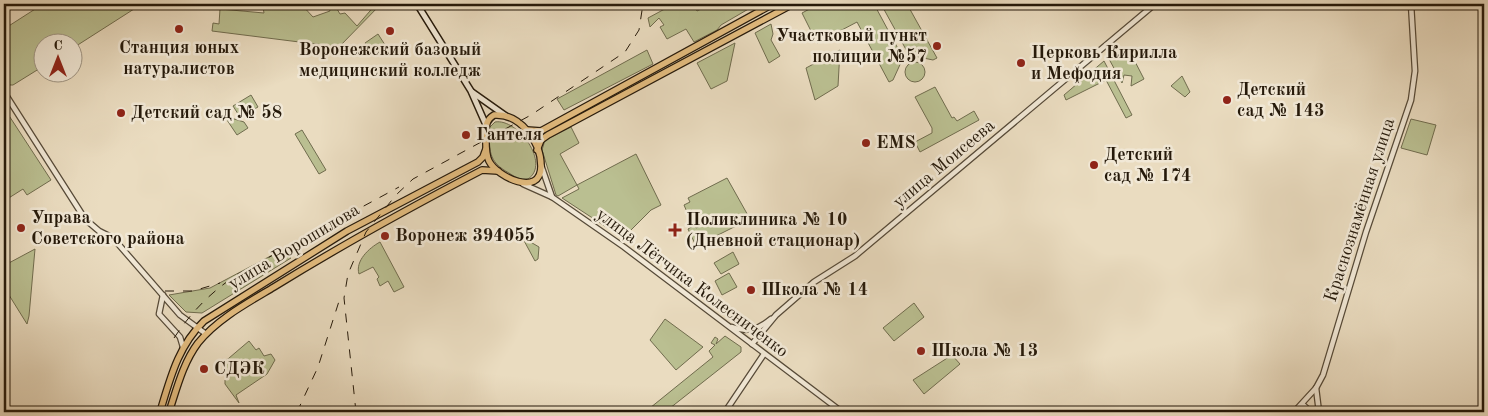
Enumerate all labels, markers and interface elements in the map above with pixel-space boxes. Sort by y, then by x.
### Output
marker: Станция юных натуралистов [173,23,185,35]
marker: Воронежский базовый медицинский колледж [384,25,396,37]
place label: Участковый пункт полиции №57 [776,27,927,66]
north arrow [32,32,82,82]
text: С [53,39,63,53]
place label: Станция юных натуралистов [119,39,239,78]
marker: Участковый пункт полиции №57 [931,40,943,52]
place label: Воронежский базовый медицинский колледж [299,41,481,80]
place label: Церковь Кирилла и Мефодия [1031,44,1177,84]
marker: Церковь Кирилла и Мефодия [1015,57,1027,69]
place label: Детский сад № 143 [1237,81,1325,120]
marker: Детский сад № 143 [1221,94,1233,106]
place label: Детский сад № 58 [131,104,282,122]
marker: Детский сад № 58 [115,107,127,119]
street label: улица Моисеева [890,116,998,212]
street label: Краснознамённая улица [1322,116,1398,304]
place label: Гантеля [476,126,542,144]
marker: Гантеля [460,129,472,141]
place label: EMS [876,134,916,152]
marker: EMS [860,137,872,149]
place label: Детский сад № 174 [1104,146,1192,185]
marker: Детский сад № 174 [1088,159,1100,171]
street label: улица Ворошилова [225,201,363,293]
street label: улица Лётчика Колесниченко [593,205,791,361]
place label: Управа Советского района [31,209,185,248]
place label: Поликлиника № 10 (Дневной стационар) [686,211,860,250]
marker: Управа Советского района [15,222,27,234]
marker: Поликлиника № 10 (Дневной стационар) [668,223,682,237]
place label: Воронеж 394055 [395,227,535,245]
marker: Воронеж 394055 [379,230,391,242]
place label: Школа № 14 [761,281,868,299]
marker: Школа № 14 [745,284,757,296]
place label: Школа № 13 [931,342,1038,360]
marker: Школа № 13 [915,345,927,357]
place label: СДЭК [214,360,264,378]
marker: СДЭК [198,363,210,375]

